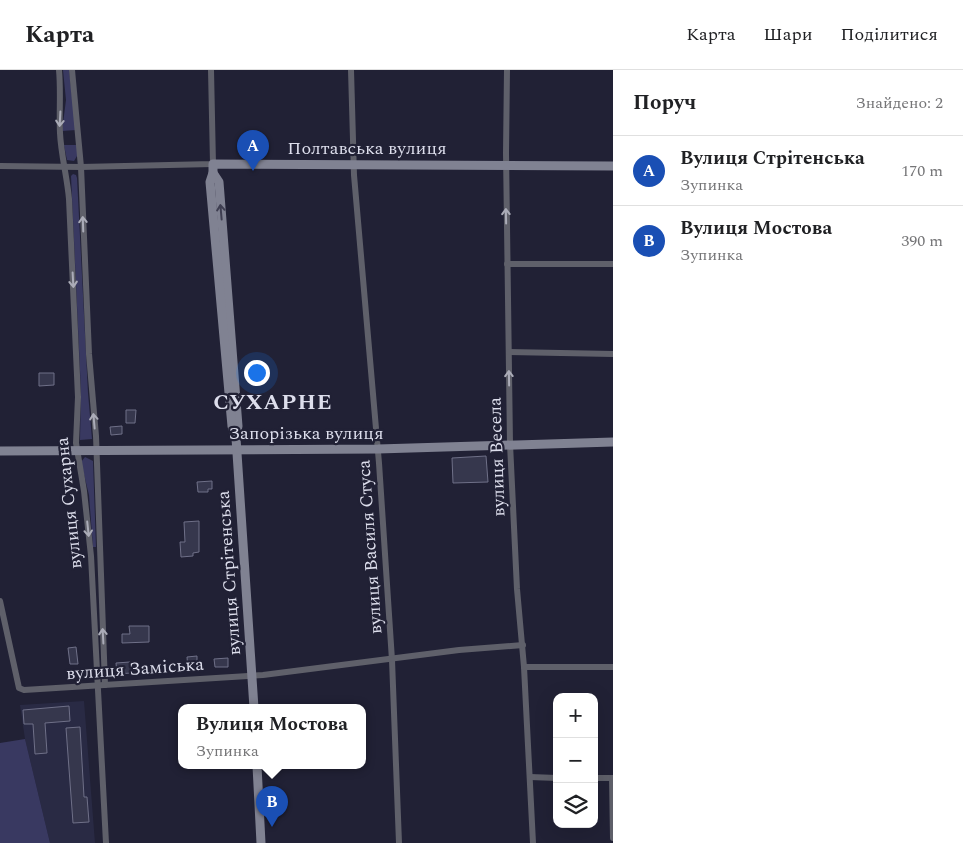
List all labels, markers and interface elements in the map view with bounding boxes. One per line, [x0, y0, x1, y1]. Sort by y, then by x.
text: Карта [25, 17, 94, 53]
text: Карта [686, 21, 736, 48]
text: Шари [764, 21, 812, 48]
text: Поділитися [840, 21, 938, 48]
text: Поруч [633, 87, 696, 119]
text: Знайдено: 2 [855, 91, 943, 115]
one-way arrow [56, 110, 65, 126]
pin: A [237, 130, 269, 171]
street label: Полтавська вулиця [287, 135, 447, 162]
text: Вулиця Стрітенська [680, 144, 865, 173]
text: A [643, 159, 655, 183]
text: 170 m [901, 159, 943, 183]
text: Зупинка [680, 173, 743, 197]
one-way arrow [216, 204, 226, 220]
one-way arrow [502, 208, 511, 224]
text: Вулиця Мостова [680, 214, 832, 243]
one-way arrow [79, 217, 88, 233]
text: B [643, 229, 655, 253]
text: 390 m [901, 229, 943, 253]
text: Зупинка [680, 243, 743, 267]
one-way arrow [68, 272, 78, 288]
your location [244, 360, 270, 386]
one-way arrow [504, 370, 514, 386]
district label: СУХАРНЕ [213, 386, 333, 419]
street label: вулиця Весела [481, 397, 513, 517]
one-way arrow [90, 414, 99, 430]
street label: Запорізька вулиця [228, 420, 384, 447]
street label: вулиця Сухарна [49, 436, 89, 570]
street label: вулиця Василя Стуса [350, 459, 390, 635]
street label: вулиця Стрітенська [210, 490, 248, 656]
one-way arrow [83, 521, 93, 537]
one-way arrow [98, 629, 107, 645]
street label: вулиця Заміська [65, 651, 205, 687]
map controls [553, 693, 598, 828]
button: + [553, 693, 598, 738]
popup [178, 704, 366, 769]
text: Вулиця Мостова [196, 710, 348, 739]
button: − [553, 738, 598, 783]
text: Зупинка [196, 739, 259, 763]
button: layers [553, 783, 598, 828]
pin: B [256, 786, 288, 827]

